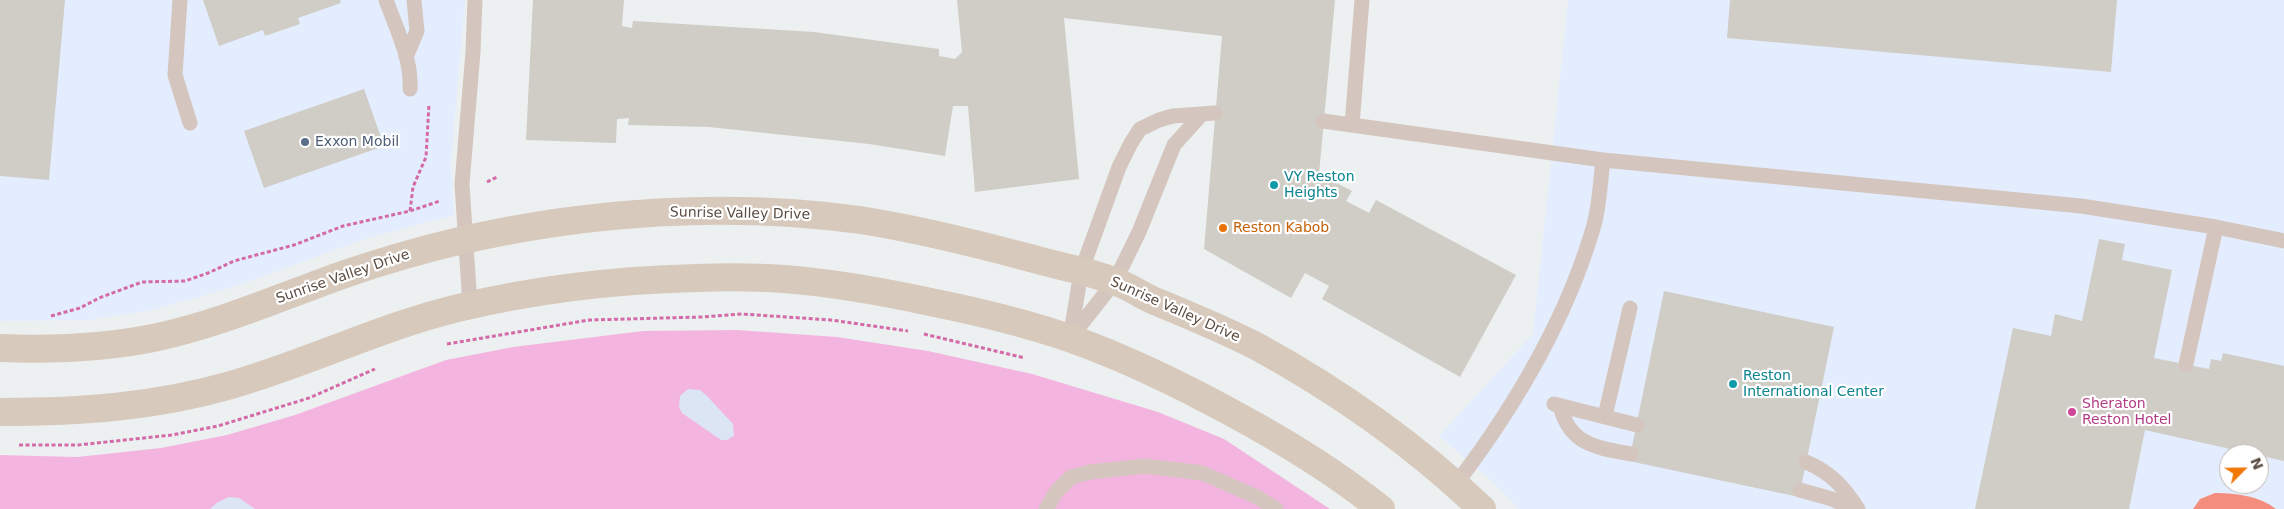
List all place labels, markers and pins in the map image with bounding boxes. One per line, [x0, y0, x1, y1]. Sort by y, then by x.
place label: Exxon Mobil [315, 134, 399, 150]
marker: Exxon Mobil [299, 136, 311, 148]
place label: VY Reston Heights [1284, 169, 1355, 202]
marker: VY Reston Heights [1268, 179, 1280, 191]
place label: Reston Kabob [1233, 220, 1329, 236]
marker: Reston Kabob [1217, 222, 1229, 234]
place label: Reston International Center [1743, 368, 1884, 401]
marker: Reston International Center [1727, 378, 1739, 390]
place label: Sheraton Reston Hotel [2082, 396, 2171, 428]
marker: Sheraton Reston Hotel [2066, 406, 2078, 418]

